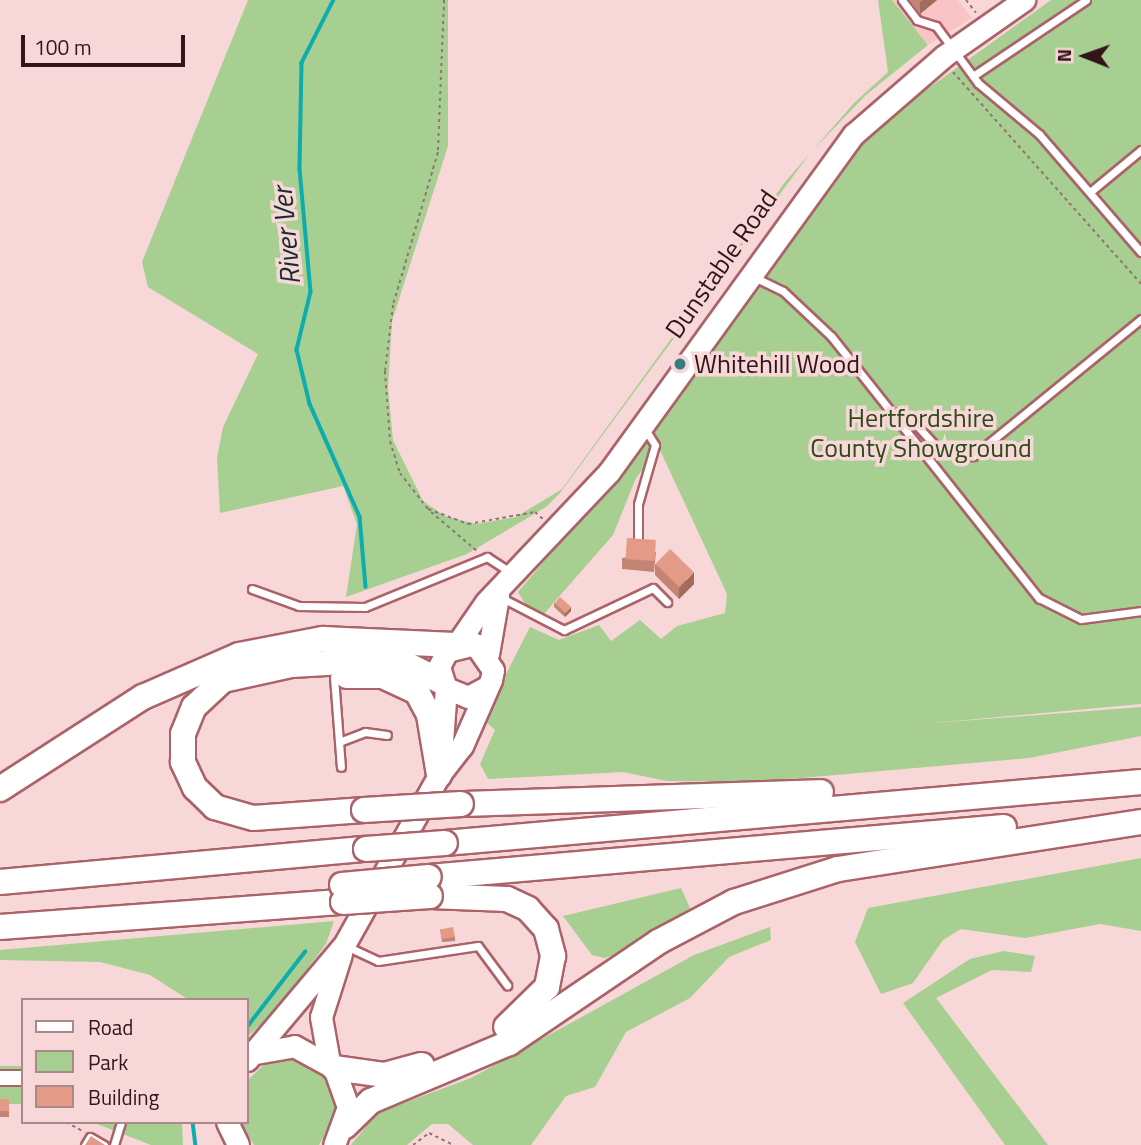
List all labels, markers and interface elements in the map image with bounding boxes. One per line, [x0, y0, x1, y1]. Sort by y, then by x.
scale bar [24, 21, 189, 65]
north arrow [1050, 21, 1120, 91]
text: 100 m [34, 31, 91, 63]
text: N [1049, 49, 1078, 62]
street label: Dunstable Road [658, 184, 784, 344]
water label: River Ver [265, 186, 307, 286]
place label: Whitehill Wood [694, 348, 860, 380]
marker: Whitehill Wood [672, 356, 688, 372]
park label: Hertfordshire County Showground [810, 402, 1032, 464]
legend [21, 998, 248, 1124]
text: Road [88, 1011, 133, 1043]
text: Park [88, 1046, 128, 1078]
text: Building [88, 1081, 159, 1113]

